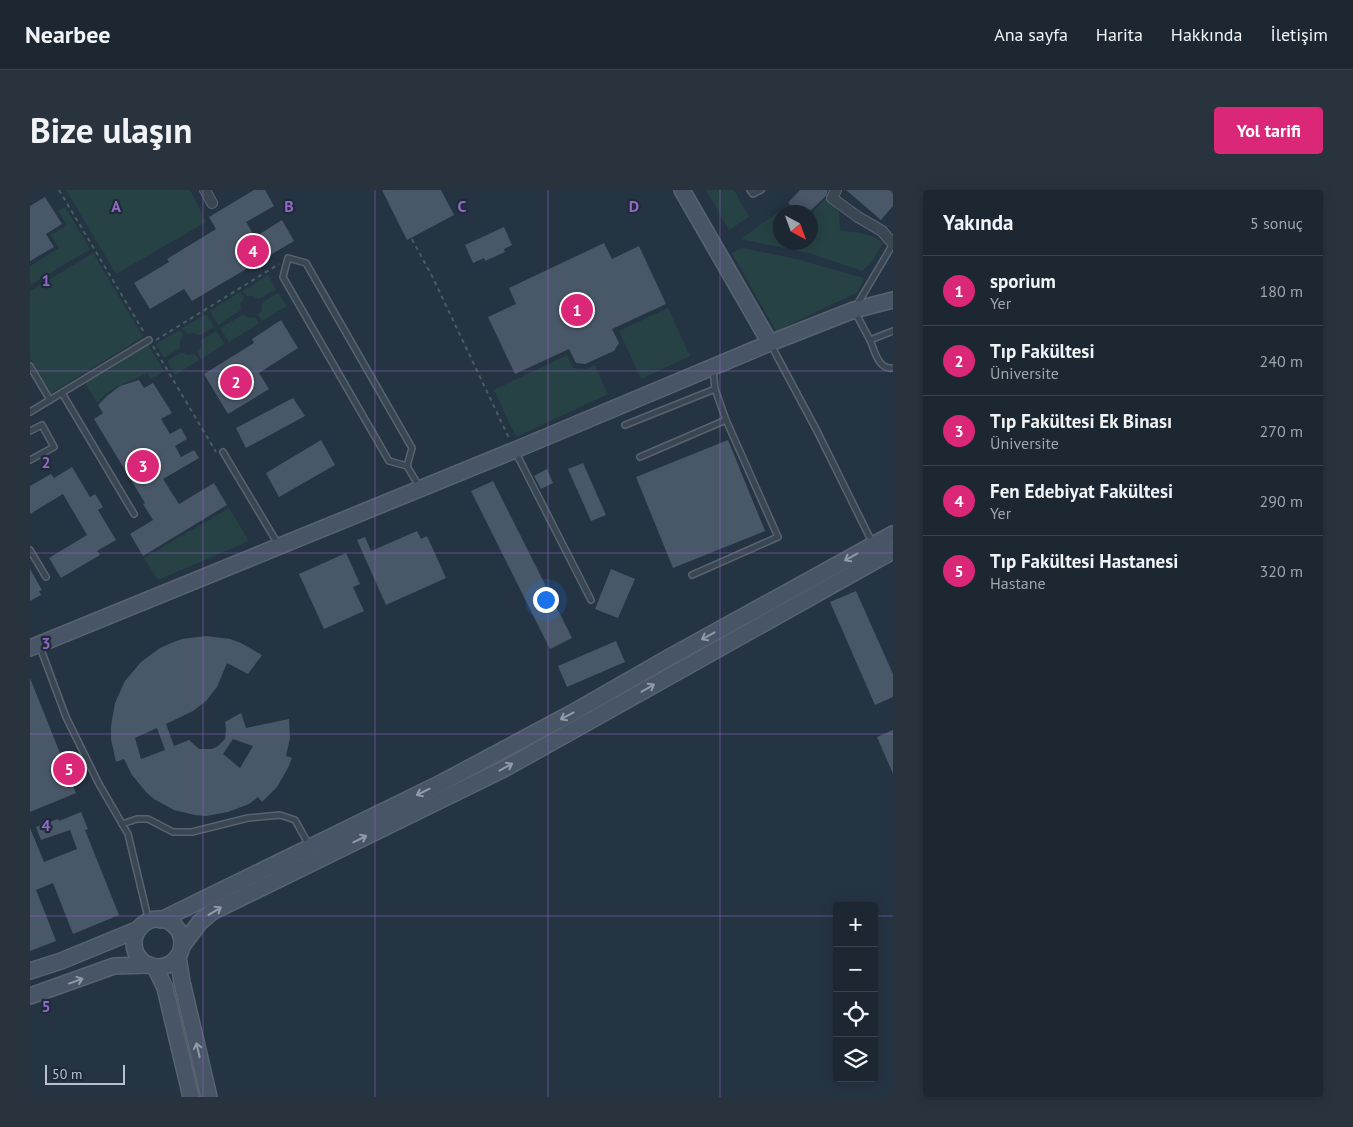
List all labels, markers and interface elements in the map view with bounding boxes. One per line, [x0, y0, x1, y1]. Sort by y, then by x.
text: Nearbee [25, 19, 110, 50]
text: Ana sayfa [994, 23, 1068, 46]
text: Harita [1096, 23, 1143, 46]
text: Hakkında [1171, 23, 1242, 46]
text: İletişim [1270, 23, 1328, 46]
text: Bize ulaşın [30, 107, 192, 153]
button: Yol tarifi [1214, 107, 1323, 154]
text: A [111, 196, 121, 216]
text: B [284, 196, 294, 216]
text: C [458, 196, 467, 216]
text: D [629, 196, 639, 216]
north arrow [773, 205, 818, 250]
text: Yakında [943, 209, 1013, 236]
text: 5 sonuç [1250, 213, 1303, 233]
pin: 4 [237, 232, 269, 270]
text: sporium [990, 269, 1056, 293]
text: 1 [41, 270, 51, 290]
text: 1 [954, 281, 964, 301]
text: 180 m [1260, 281, 1303, 301]
pin: 1 [561, 291, 593, 329]
text: Yer [990, 293, 1011, 313]
text: Tıp Fakültesi [990, 339, 1095, 363]
text: 2 [954, 351, 964, 371]
text: 240 m [1260, 351, 1303, 371]
pin: 2 [220, 363, 252, 401]
text: Üniversite [990, 363, 1059, 383]
text: Tıp Fakültesi Ek Binası [990, 409, 1172, 433]
text: 3 [954, 421, 964, 441]
text: 270 m [1260, 421, 1303, 441]
text: Üniversite [990, 433, 1059, 453]
pin: 3 [127, 447, 159, 485]
text: 2 [41, 452, 51, 472]
text: Fen Edebiyat Fakültesi [990, 479, 1173, 503]
text: 4 [954, 491, 964, 511]
text: 290 m [1260, 491, 1303, 511]
text: Yer [990, 503, 1011, 523]
text: Tıp Fakültesi Hastanesi [990, 549, 1178, 573]
one-way arrow [844, 553, 858, 563]
text: 5 [954, 561, 964, 581]
text: 320 m [1260, 561, 1303, 581]
text: Hastane [990, 573, 1046, 593]
your location [533, 587, 559, 613]
one-way arrow [701, 632, 716, 641]
text: 3 [41, 633, 51, 653]
one-way arrow [640, 682, 654, 692]
one-way arrow [559, 711, 574, 721]
pin: 5 [53, 750, 85, 788]
one-way arrow [499, 762, 514, 772]
one-way arrow [416, 788, 431, 797]
text: 4 [41, 815, 51, 835]
one-way arrow [353, 834, 368, 844]
map controls [833, 902, 878, 1082]
button: + [833, 902, 878, 947]
one-way arrow [207, 906, 221, 916]
button: − [833, 947, 878, 992]
one-way arrow [68, 976, 83, 985]
button: locate [833, 992, 878, 1037]
text: 5 [41, 996, 51, 1016]
button: layers [833, 1037, 878, 1082]
one-way arrow [193, 1042, 202, 1058]
scale bar [45, 1062, 125, 1085]
text: 50 m [52, 1065, 82, 1083]

